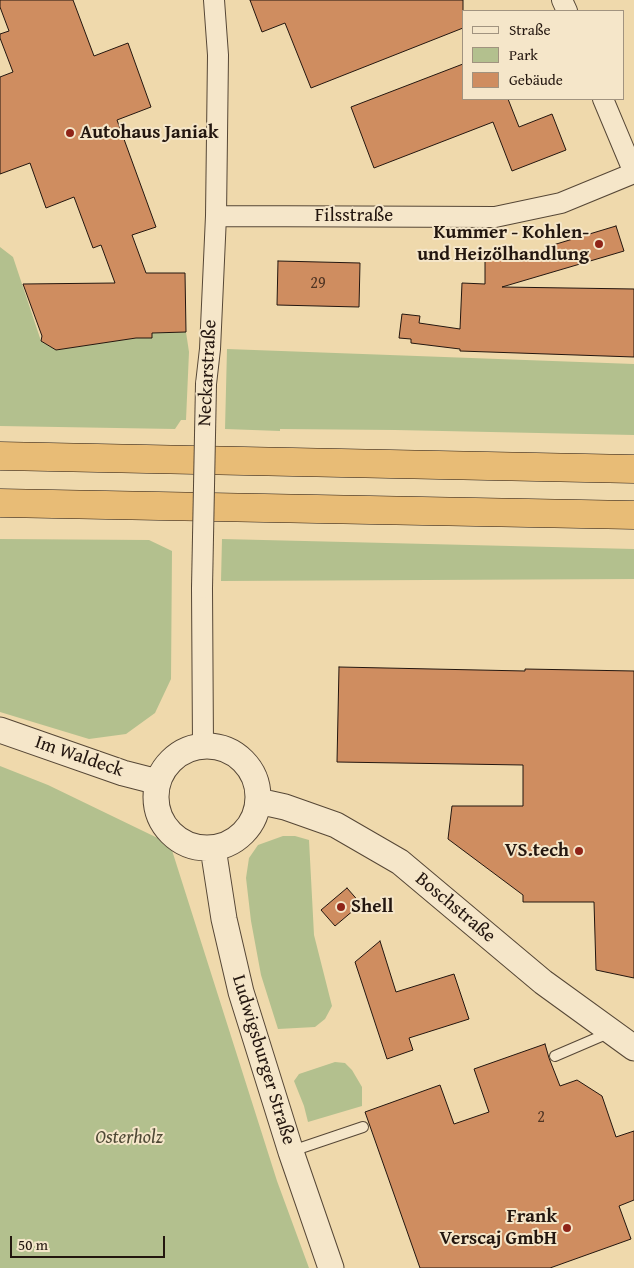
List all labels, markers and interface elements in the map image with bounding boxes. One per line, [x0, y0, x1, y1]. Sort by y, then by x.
legend [462, 10, 624, 100]
text: Straße [509, 19, 551, 40]
text: Park [509, 44, 538, 65]
text: Gebäude [509, 69, 563, 90]
place label: Autohaus Janiak [80, 122, 219, 144]
marker: Autohaus Janiak [64, 127, 76, 139]
street label: Filsstraße [315, 205, 393, 227]
place label: Kummer - Kohlen- und Heizölhandlung [417, 222, 589, 266]
marker: Kummer - Kohlen- und Heizölhandlung [593, 238, 605, 250]
house number: 29 [310, 274, 326, 294]
street label: Neckarstraße [194, 319, 222, 427]
street label: Im Waldeck [32, 731, 126, 783]
place label: VS.tech [505, 840, 569, 862]
marker: VS.tech [573, 845, 585, 857]
street label: Boschstraße [410, 868, 500, 948]
place label: Shell [351, 896, 393, 918]
marker: Shell [335, 901, 347, 913]
street label: Ludwigsburger Straße [226, 972, 300, 1148]
house number: 2 [537, 1108, 545, 1128]
park label: Osterholz [95, 1127, 163, 1149]
place label: Frank Verscaj GmbH [439, 1206, 557, 1250]
marker: Frank Verscaj GmbH [561, 1222, 573, 1234]
scale bar [12, 1226, 168, 1258]
text: 50 m [18, 1234, 48, 1255]

